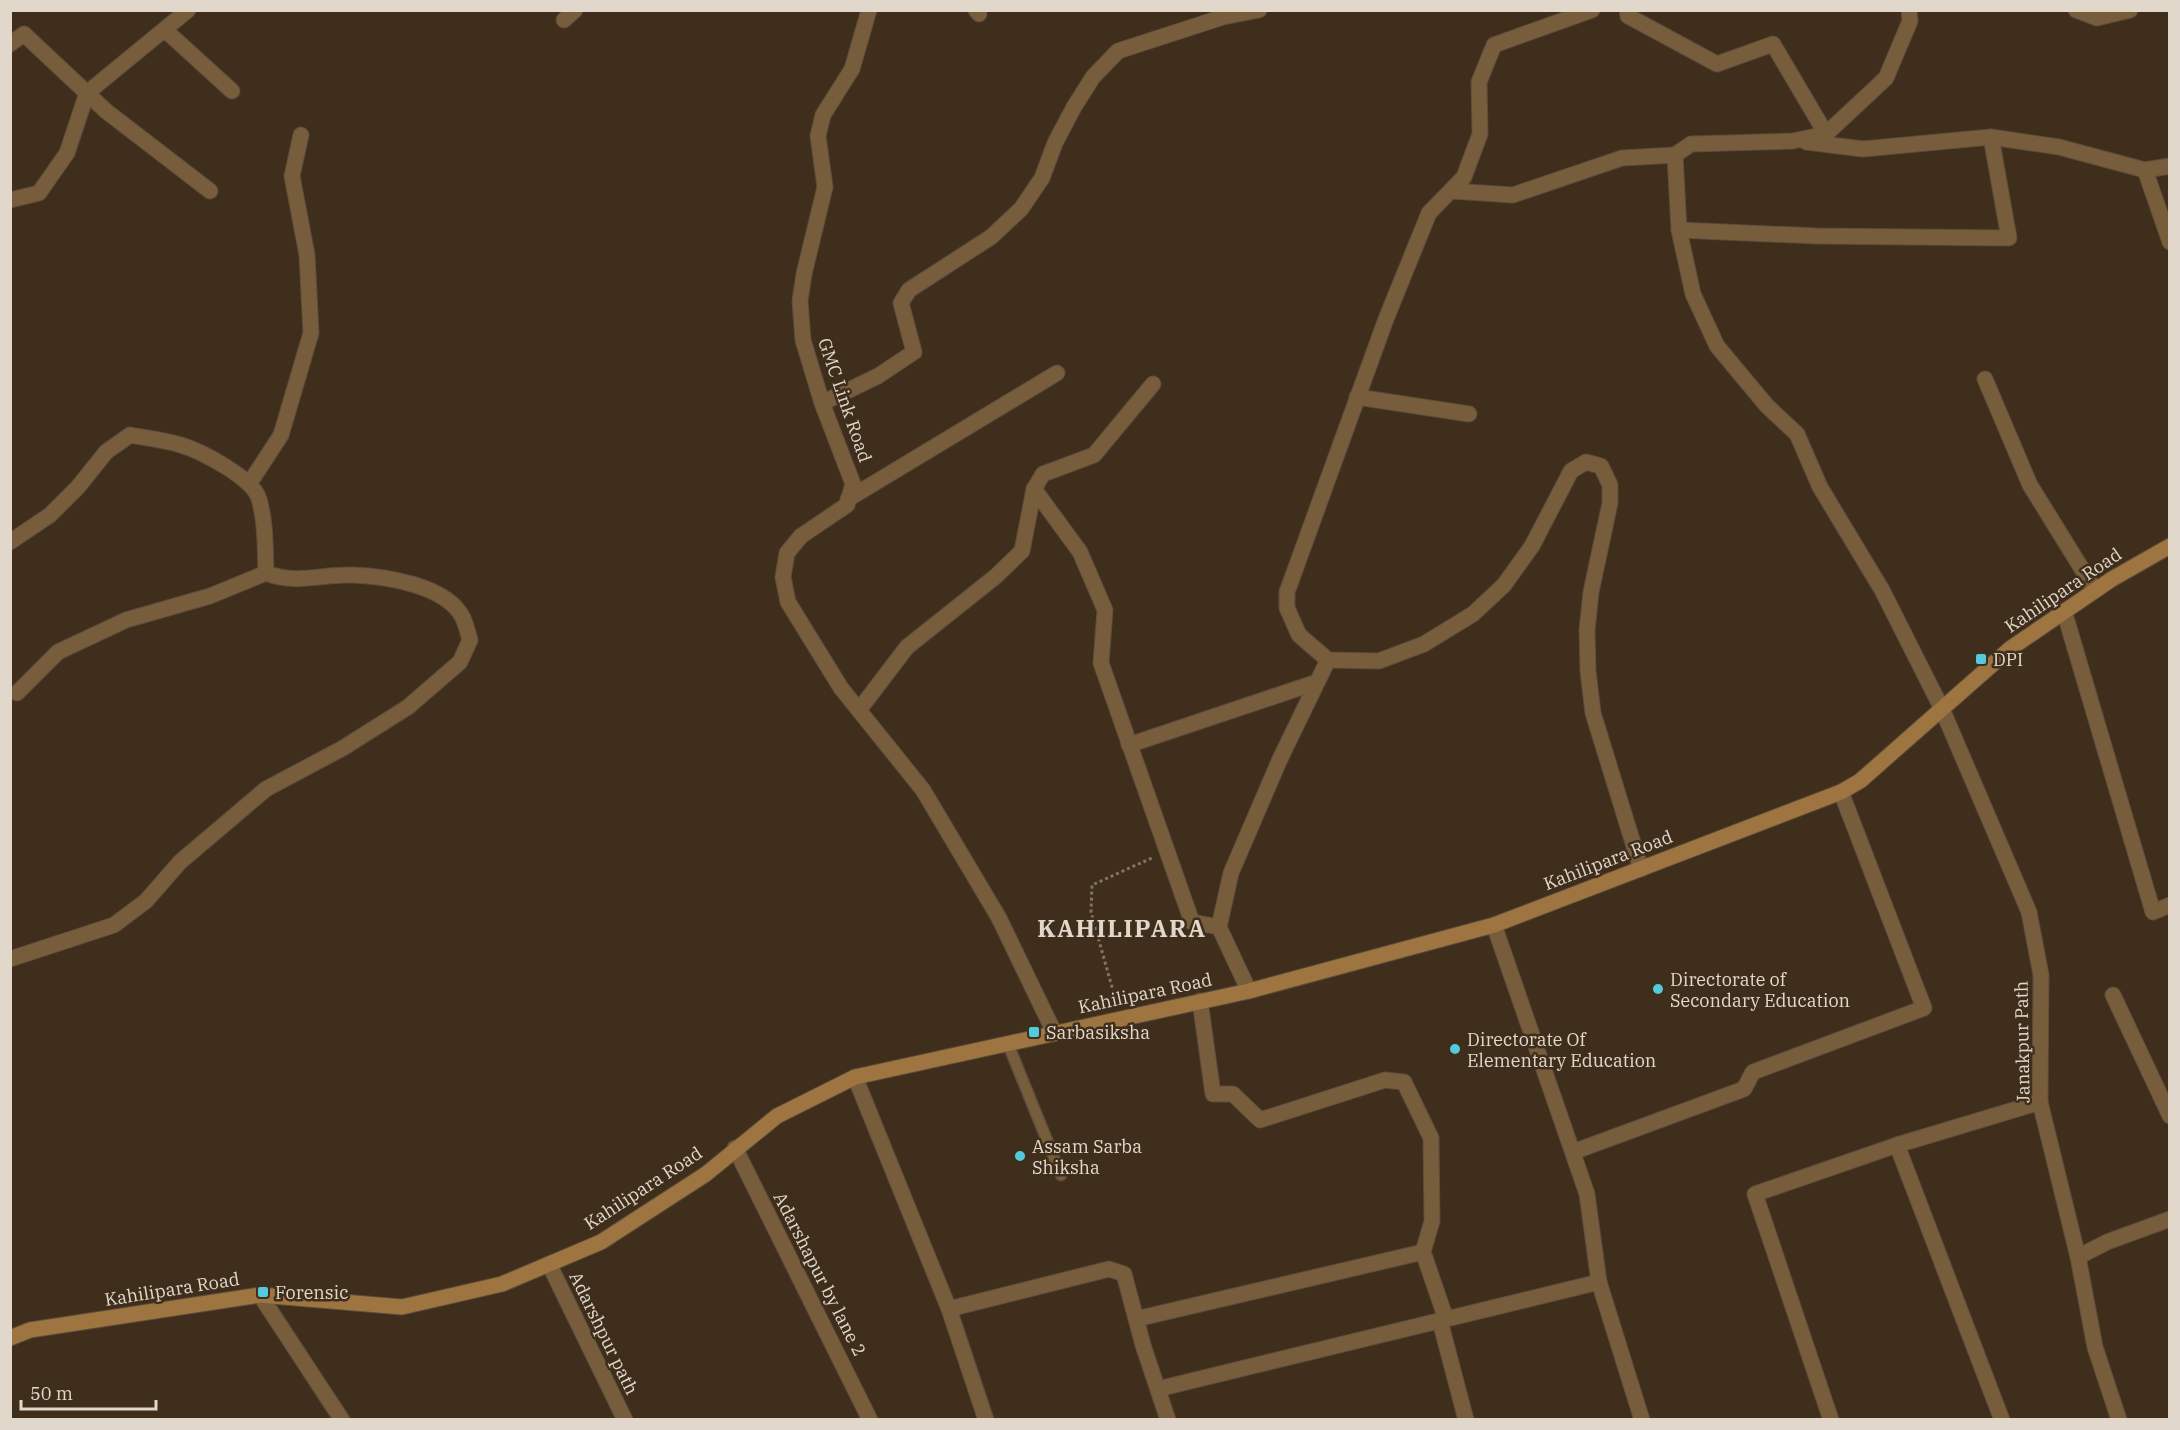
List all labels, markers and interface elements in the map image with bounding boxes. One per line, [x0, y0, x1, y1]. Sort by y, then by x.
street label: GMC Link Road [813, 335, 877, 465]
street label: Kahilipara Road [2000, 542, 2126, 638]
place label: DPI [1993, 648, 2023, 671]
marker: DPI [1974, 652, 1988, 666]
street label: Kahilipara Road [1540, 825, 1676, 895]
district label: KAHILIPARA [1037, 912, 1207, 944]
street label: Kahilipara Road [1076, 968, 1214, 1018]
place label: Directorate of Secondary Education [1670, 968, 1850, 1012]
street label: Janakpur Path [2009, 981, 2035, 1103]
marker: Directorate of Secondary Education [1651, 982, 1665, 996]
place label: Sarbasiksha [1046, 1021, 1150, 1044]
marker: Sarbasiksha [1027, 1025, 1041, 1039]
place label: Directorate Of Elementary Education [1467, 1028, 1656, 1072]
marker: Directorate Of Elementary Education [1448, 1042, 1462, 1056]
place label: Assam Sarba Shiksha [1032, 1135, 1142, 1179]
street label: Kahilipara Road [580, 1141, 706, 1235]
marker: Assam Sarba Shiksha [1013, 1149, 1027, 1163]
street label: Adarshapur by lane 2 [769, 1188, 871, 1360]
street label: Kahilipara Road [103, 1267, 241, 1311]
street label: Adarshpur path [564, 1268, 644, 1398]
place label: Forensic [275, 1281, 349, 1304]
marker: Forensic [256, 1285, 270, 1299]
scale bar [21, 1373, 156, 1411]
text: 50 m [30, 1382, 73, 1405]

